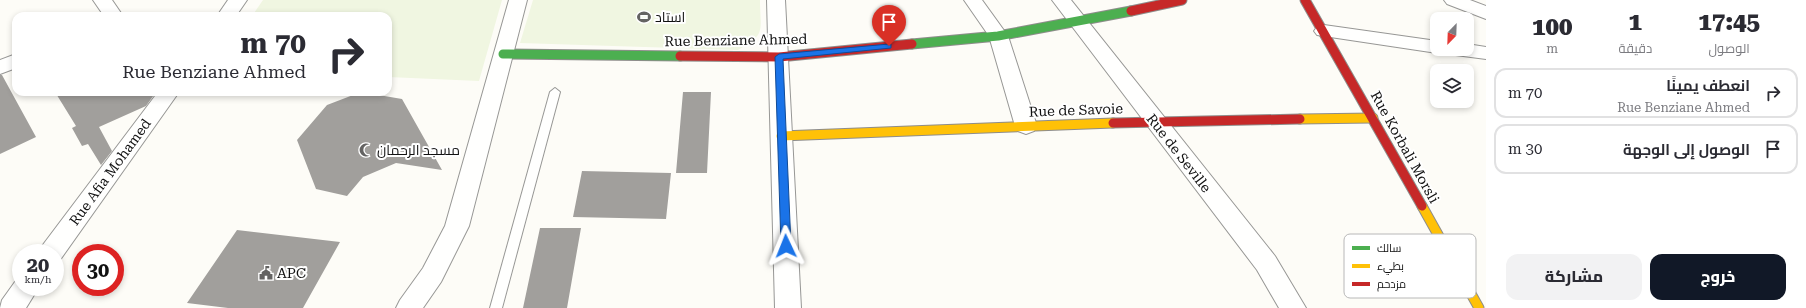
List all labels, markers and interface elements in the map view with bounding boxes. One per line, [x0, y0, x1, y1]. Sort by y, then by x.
pin [872, 5, 906, 46]
text: 1 [1629, 8, 1642, 36]
text: 17:45 [1698, 8, 1760, 36]
sports icon: استاد [636, 9, 652, 25]
place label: استاد [655, 9, 685, 25]
icon: arrive [878, 11, 900, 33]
north arrow [1430, 12, 1474, 56]
map controls [1430, 12, 1474, 108]
text: 100 [1532, 13, 1572, 41]
text: 70 m [241, 27, 306, 60]
icon: right [320, 28, 372, 80]
street label: Rue Benziane Ahmed [664, 31, 808, 49]
text: m [1546, 41, 1558, 56]
text: دقيقة [1618, 41, 1652, 56]
text: الوصول [1708, 41, 1750, 56]
text: Rue Benziane Ahmed [122, 61, 306, 82]
button: layers [1430, 64, 1474, 108]
text: انعطف يمينًا [1666, 77, 1750, 95]
icon: right [1762, 82, 1784, 104]
text: 70 m [1508, 84, 1542, 102]
street label: Rue Korbali Morsli [1368, 88, 1443, 206]
street label: Rue de Savoie [1029, 100, 1124, 120]
text: Rue Benziane Ahmed [1617, 100, 1750, 115]
street label: Rue de Seville [1143, 111, 1215, 196]
street label: Rue Afia Mohamed [66, 116, 154, 228]
icon: arrive [1762, 138, 1784, 160]
text: 30 m [1508, 140, 1542, 158]
text: الوصول إلى الوجهة [1623, 141, 1750, 159]
mosque icon: مسجد الرحمان [358, 142, 374, 158]
place label: مسجد الرحمان [377, 142, 460, 158]
position arrow [765, 225, 807, 267]
legend [1344, 234, 1476, 298]
text: سالك [1377, 242, 1401, 255]
speed limit sign: 30 [72, 244, 124, 296]
text: 20 [27, 253, 49, 277]
button: مشاركة [1506, 254, 1642, 300]
button: خروج [1650, 254, 1786, 300]
text: بطيء [1377, 260, 1404, 275]
public building icon: APC [258, 265, 274, 281]
place label: APC [277, 265, 306, 281]
text: km/h [25, 274, 51, 285]
text: مزدحم [1377, 278, 1406, 292]

